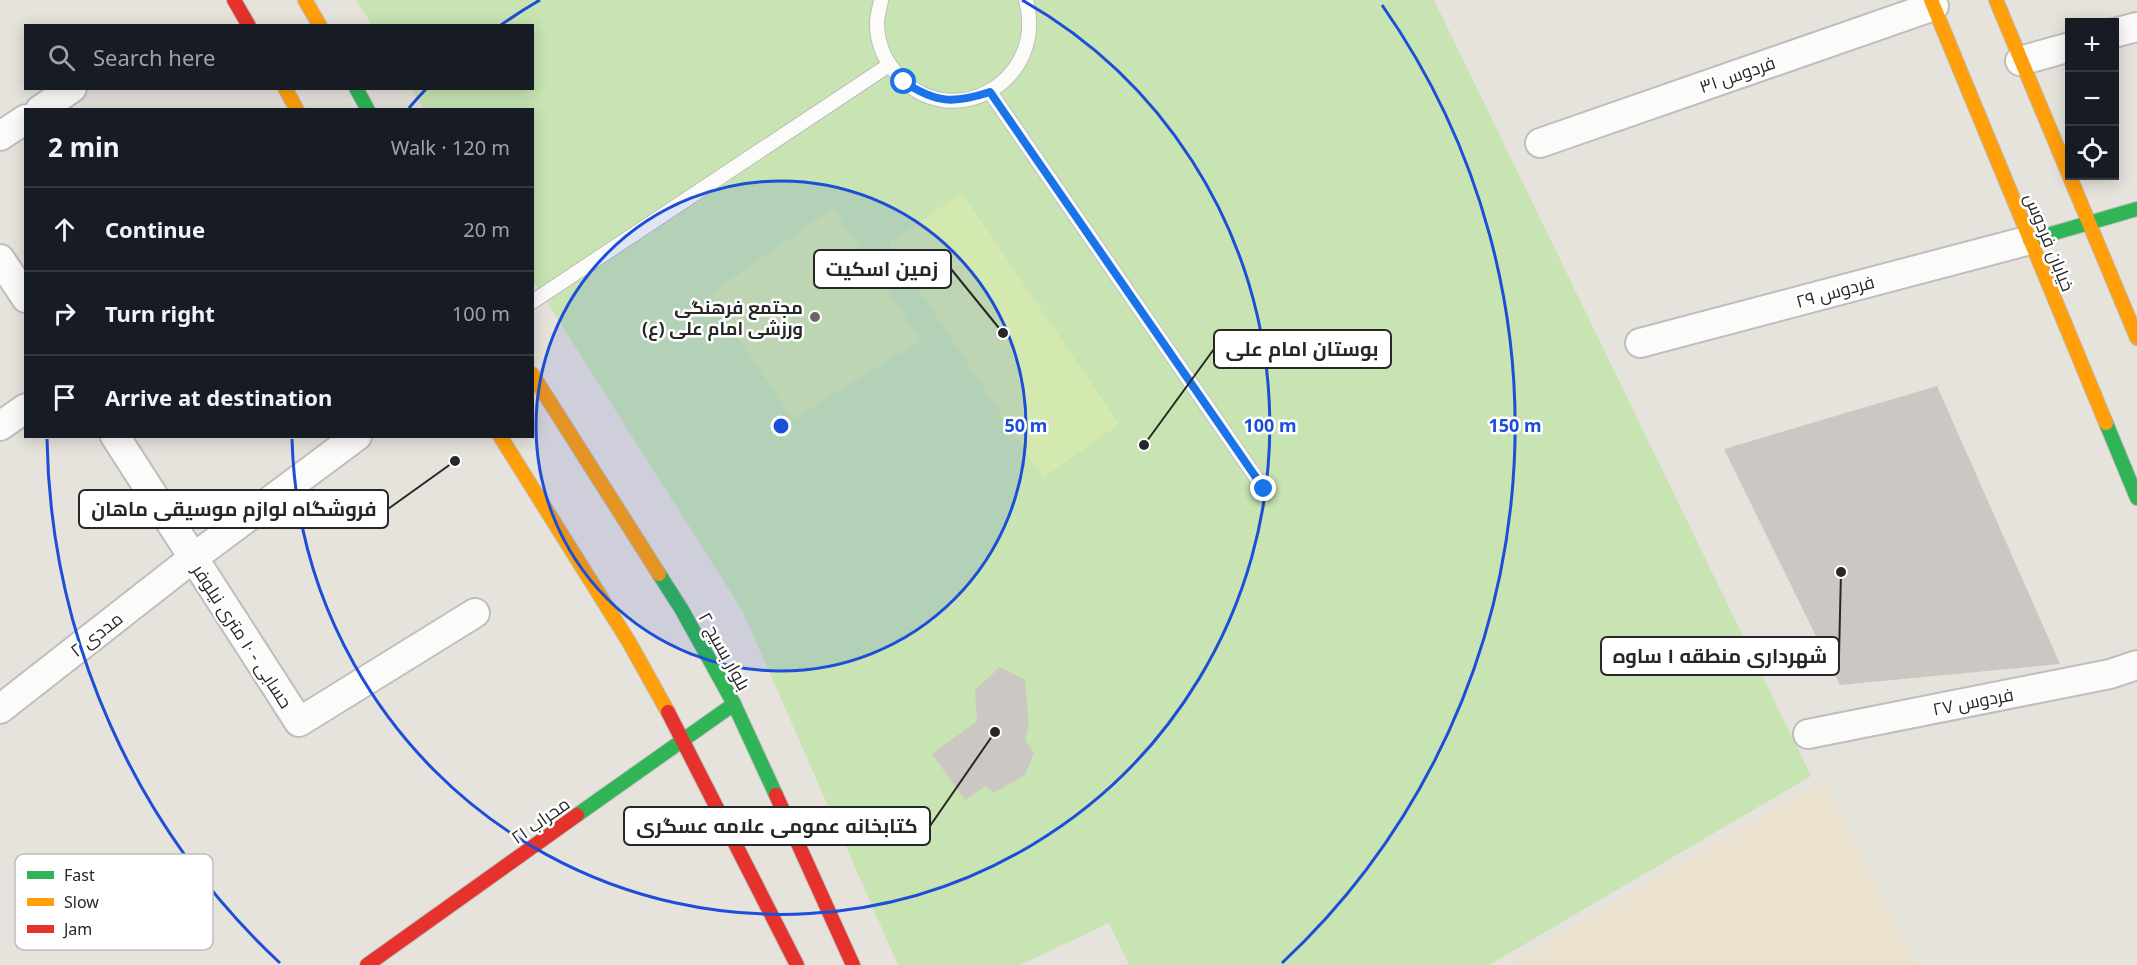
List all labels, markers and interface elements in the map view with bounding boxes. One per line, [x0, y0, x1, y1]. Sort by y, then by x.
map controls [2065, 18, 2119, 180]
button: + [2065, 18, 2119, 72]
search box [24, 24, 534, 90]
icon: search [45, 41, 78, 74]
text: Search here [93, 42, 215, 72]
street label: فردوس ۳۱ [1696, 50, 1778, 98]
route start [890, 68, 916, 94]
button: − [2065, 72, 2119, 126]
button: locate [2065, 126, 2119, 180]
text: 2 min [48, 129, 120, 165]
text: Walk · 120 m [391, 134, 510, 161]
street label: خیابان فردوس [2019, 189, 2081, 295]
icon: ahead [48, 213, 81, 246]
text: Continue [105, 214, 205, 244]
text: 20 m [463, 216, 510, 243]
callout: زمین اسکیت [814, 250, 951, 288]
text: زمین اسکیت [826, 255, 938, 282]
street label: فردوس ۲۹ [1793, 269, 1877, 313]
place label: مجتمع فرهنگی ورزشی امام علی (ع) [642, 295, 803, 341]
icon: right [48, 297, 81, 330]
text: Turn right [105, 298, 215, 328]
text: 100 m [452, 300, 510, 327]
marker: مجتمع فرهنگی ورزشی امام علی (ع) [808, 310, 822, 324]
callout: بوستان امام علی [1214, 330, 1391, 368]
text: بوستان امام علی [1225, 335, 1379, 363]
icon: arrive [48, 381, 81, 414]
text: Arrive at destination [105, 382, 332, 412]
text: 50 m [1005, 413, 1047, 437]
text: 100 m [1243, 413, 1297, 437]
text: 150 m [1488, 413, 1542, 437]
centre of rings [771, 416, 791, 436]
route end [1250, 475, 1276, 501]
callout: فروشگاه لوازم موسیقی ماهان [79, 490, 388, 528]
text: فروشگاه لوازم موسیقی ماهان [91, 495, 377, 523]
street label: حسابی - ۱۰ متری نیلوفر [187, 559, 298, 712]
street label: مددی ۲ [65, 606, 127, 662]
street label: بلوار بسیج ۲ [693, 608, 756, 695]
callout: شهرداری منطقه ۱ ساوه [1601, 637, 1839, 675]
text: شهرداری منطقه ۱ ساوه [1613, 642, 1827, 669]
street label: فردوس ۲۷ [1930, 681, 2016, 721]
street label: محراب ۲۱ [506, 791, 574, 849]
callout: کتابخانه عمومی علامه عسگری [624, 807, 930, 845]
text: کتابخانه عمومی علامه عسگری [636, 812, 918, 839]
legend [15, 854, 213, 950]
text: Fast [64, 864, 95, 886]
text: Slow [64, 891, 99, 913]
text: Jam [62, 918, 92, 940]

